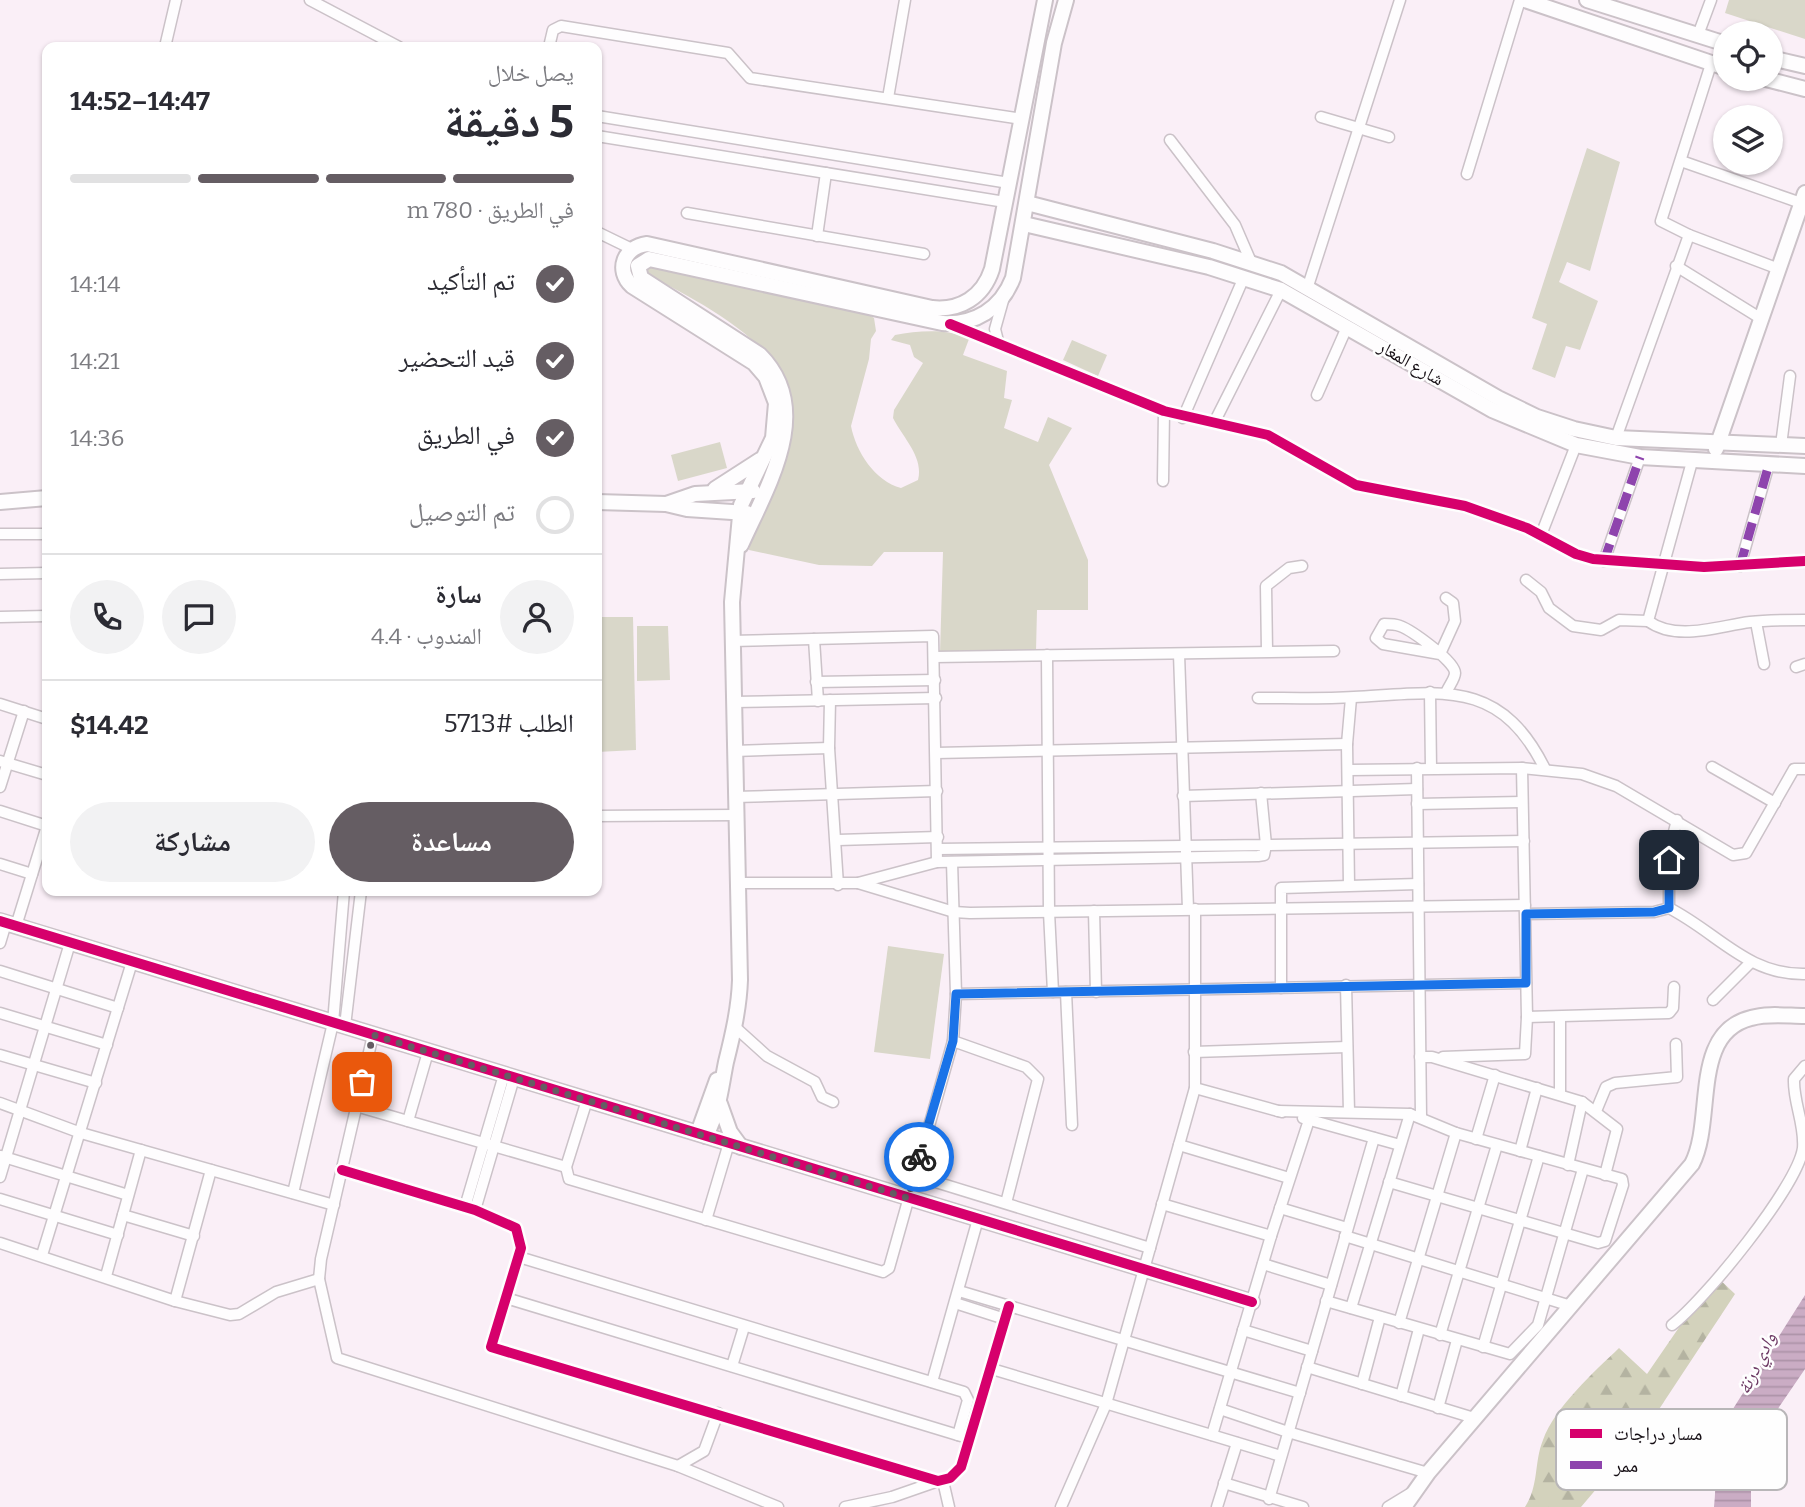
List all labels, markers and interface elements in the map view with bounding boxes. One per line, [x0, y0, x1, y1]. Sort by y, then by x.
map controls [1713, 21, 1783, 175]
button: locate [1713, 21, 1783, 91]
text: يصل خلال [488, 59, 574, 87]
text: 14:47–14:52 [70, 86, 210, 117]
text: 5 دقيقة [444, 94, 574, 149]
button: layers [1713, 105, 1783, 175]
text: في الطريق · 780 m [407, 196, 574, 224]
icon: check [536, 265, 574, 303]
text: تم التأكيد [427, 266, 515, 297]
text: 14:14 [70, 270, 120, 298]
street label: شارع المغار [1373, 335, 1448, 391]
icon: check [536, 342, 574, 380]
text: قيد التحضير [399, 343, 515, 374]
text: 14:21 [70, 347, 119, 375]
icon: check [536, 419, 574, 457]
text: في الطريق [417, 420, 515, 451]
text: 14:36 [70, 424, 124, 452]
text: تم التوصيل [409, 497, 515, 528]
text: سارة [435, 579, 482, 610]
button: phone [70, 580, 144, 654]
button: chat [162, 580, 236, 654]
button: person [500, 580, 574, 654]
text: المندوب · 4.4 [371, 622, 482, 650]
text: الطلب #5713 [444, 708, 574, 739]
text: $14.42 [70, 710, 149, 741]
button: مشاركة [70, 802, 315, 882]
button: مساعدة [329, 802, 574, 882]
pin [1639, 830, 1699, 890]
icon: home [1650, 841, 1688, 879]
pin [332, 1052, 392, 1112]
icon: bag [343, 1063, 381, 1101]
courier [884, 1122, 954, 1192]
icon: bike [900, 1138, 938, 1176]
water label: وادي درنة [1732, 1329, 1785, 1399]
legend [1556, 1409, 1787, 1490]
text: مسار دراجات [1614, 1422, 1702, 1445]
text: ممر [1613, 1454, 1638, 1477]

